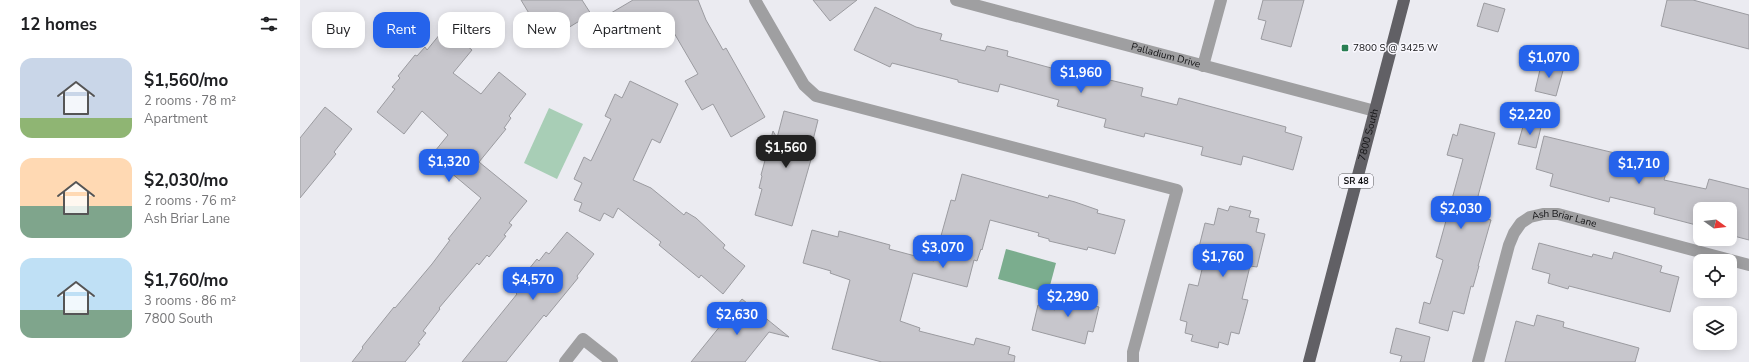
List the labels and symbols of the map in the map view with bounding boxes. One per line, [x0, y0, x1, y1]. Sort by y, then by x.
street label: Palladium Drive [1129, 40, 1202, 71]
place label: 7800 S @ 3425 W [1353, 41, 1438, 55]
marker: 7800 S @ 3425 W [1340, 43, 1350, 53]
pin: $1,070 [1516, 45, 1582, 79]
pin: $1,960 [1048, 60, 1114, 94]
pin: $2,220 [1497, 102, 1563, 136]
street label: 7800 South [1355, 107, 1382, 162]
pin: $1,560 [753, 135, 819, 169]
pin: $1,320 [416, 149, 482, 183]
pin: $1,710 [1606, 151, 1672, 185]
road number: SR 48 [1339, 174, 1373, 188]
pin: $2,030 [1428, 196, 1494, 230]
north arrow [1693, 202, 1737, 246]
street label: Ash Briar Lane [1530, 207, 1598, 231]
pin: $3,070 [910, 235, 976, 269]
pin: $1,760 [1190, 244, 1256, 278]
pin: $4,570 [500, 267, 566, 301]
pin: $2,290 [1035, 284, 1101, 318]
pin: $2,630 [704, 302, 770, 336]

